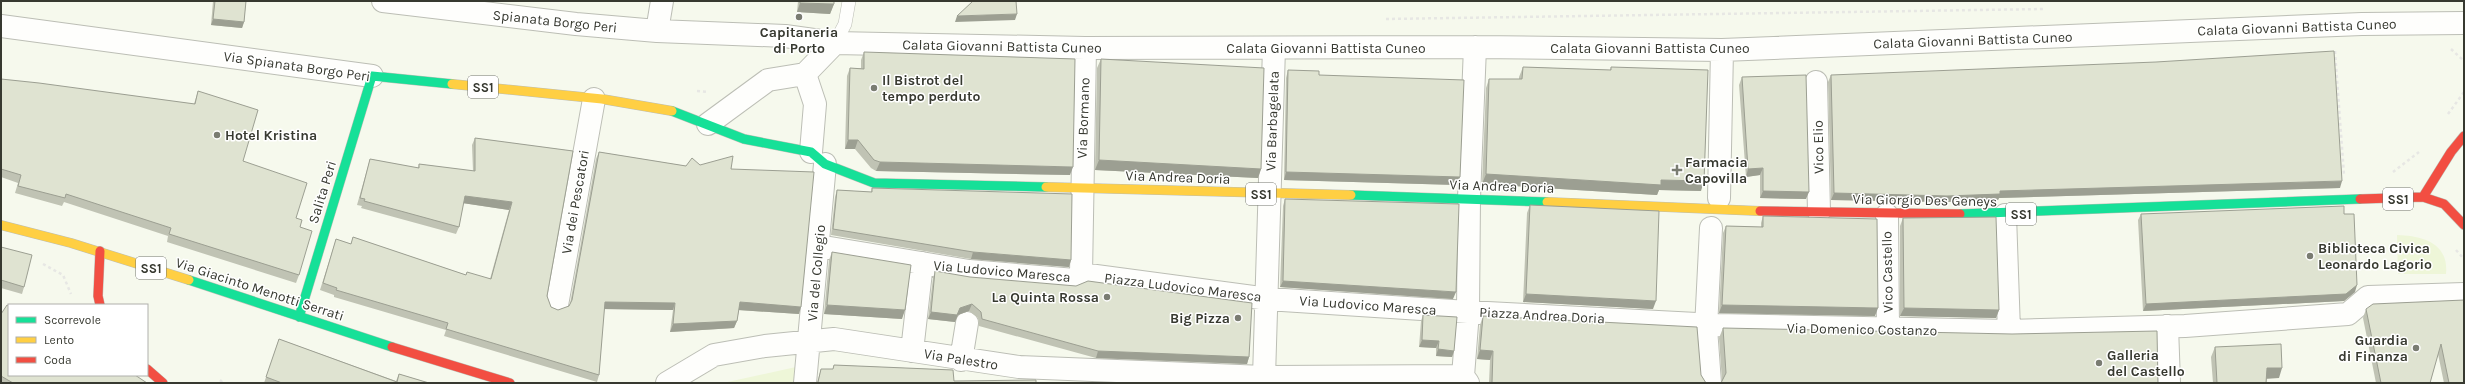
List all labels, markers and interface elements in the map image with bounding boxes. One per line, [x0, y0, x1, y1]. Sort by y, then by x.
street label: Spianata Borgo Peri [492, 6, 618, 36]
marker: Capitaneria di Porto [794, 12, 804, 22]
street label: Calata Giovanni Battista Cuneo [2197, 16, 2397, 39]
place label: Capitaneria di Porto [760, 24, 838, 57]
street label: Calata Giovanni Battista Cuneo [1873, 29, 2073, 52]
street label: Calata Giovanni Battista Cuneo [902, 36, 1102, 57]
street label: Calata Giovanni Battista Cuneo [1226, 40, 1426, 57]
street label: Calata Giovanni Battista Cuneo [1550, 40, 1750, 57]
street label: Via Spianata Borgo Peri [222, 48, 372, 85]
street label: Via Barbagelata [1262, 71, 1283, 171]
place label: Il Bistrot del tempo perduto [882, 72, 981, 105]
road number: SS1 [468, 76, 498, 98]
street label: Via Bormano [1074, 77, 1093, 159]
marker: Il Bistrot del tempo perduto [869, 83, 879, 93]
street label: Vico Elio [1810, 120, 1827, 174]
place label: Hotel Kristina [225, 127, 317, 144]
marker: Hotel Kristina [212, 130, 222, 140]
street label: Via dei Pescatori [558, 149, 593, 255]
place label: Farmacia Capovilla [1685, 154, 1748, 187]
street label: Salita Peri [305, 159, 340, 226]
marker: Farmacia Capovilla [1672, 165, 1682, 175]
street label: Via Andrea Doria [1125, 167, 1231, 188]
street label: Via Andrea Doria [1449, 176, 1555, 197]
road number: SS1 [1246, 183, 1276, 205]
road number: SS1 [2383, 188, 2413, 210]
street label: Via Giorgio Des Geneys [1853, 191, 1997, 210]
road number: SS1 [2006, 203, 2036, 225]
street label: Via del Collegio [804, 224, 829, 322]
street label: Vico Castello [1878, 231, 1897, 313]
place label: Biblioteca Civica Leonardo Lagorio [2318, 240, 2432, 273]
marker: Biblioteca Civica Leonardo Lagorio [2305, 251, 2315, 261]
street label: Via Giacinto Menotti Serrati [173, 254, 346, 325]
road number: SS1 [136, 257, 166, 279]
street label: Via Ludovico Maresca [933, 257, 1071, 286]
street label: Piazza Ludovico Maresca [1103, 269, 1263, 306]
place label: La Quinta Rossa [992, 289, 1099, 306]
marker: La Quinta Rossa [1102, 292, 1112, 302]
street label: Via Ludovico Maresca [1299, 292, 1437, 319]
legend [8, 304, 148, 376]
street label: Piazza Andrea Doria [1479, 304, 1605, 327]
place label: Big Pizza [1170, 310, 1230, 327]
text: Scorrevole [44, 313, 101, 327]
marker: Big Pizza [1233, 313, 1243, 323]
street label: Via Domenico Costanzo [1787, 320, 1937, 339]
place label: Guardia di Finanza [2338, 332, 2408, 365]
text: Lento [44, 333, 74, 347]
marker: Guardia di Finanza [2411, 343, 2421, 353]
street label: Via Palestro [923, 345, 999, 374]
place label: Galleria del Castello [2107, 347, 2185, 380]
text: Coda [44, 353, 72, 367]
marker: Galleria del Castello [2094, 358, 2104, 368]

